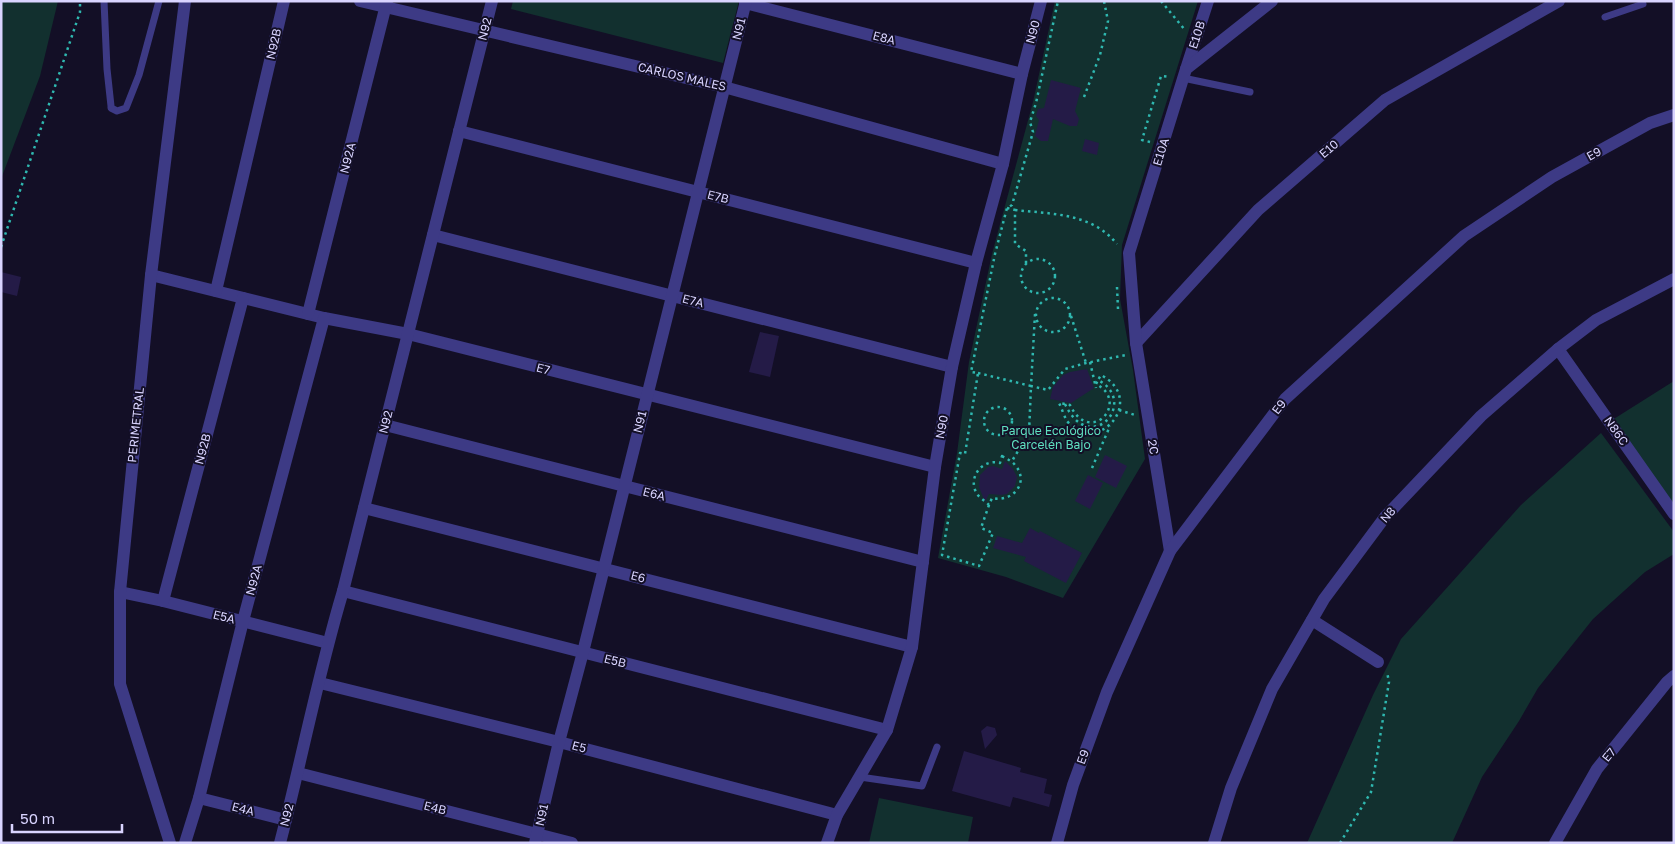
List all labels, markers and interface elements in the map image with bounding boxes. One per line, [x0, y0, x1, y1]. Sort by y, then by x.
street label: N92 [474, 16, 495, 42]
street label: N91 [729, 16, 749, 41]
street label: N90 [1022, 18, 1043, 45]
street label: E10B [1185, 19, 1208, 51]
street label: N92B [263, 27, 284, 61]
street label: E8A [871, 27, 897, 48]
street label: CARLOS MALES [636, 59, 728, 94]
street label: E10A [1149, 136, 1172, 168]
street label: E10 [1316, 136, 1341, 161]
street label: N92A [336, 141, 359, 175]
street label: E9 [1584, 143, 1604, 164]
street label: E7B [706, 187, 730, 206]
street label: E7A [681, 291, 705, 310]
street label: E7 [535, 360, 552, 377]
street label: PERIMETRAL [124, 387, 147, 463]
street label: E9 [1268, 396, 1289, 417]
street label: N92 [375, 409, 396, 435]
street label: N91 [630, 409, 650, 434]
street label: N86C [1601, 413, 1632, 448]
street label: N90 [932, 414, 951, 440]
park label: Parque Ecológico Carcelén Bajo [1001, 423, 1101, 452]
street label: N92B [191, 432, 214, 466]
street label: 2C [1145, 438, 1162, 456]
street label: E6A [641, 484, 667, 504]
street label: N8 [1377, 504, 1399, 526]
street label: N92A [242, 563, 265, 597]
street label: E6 [629, 567, 647, 586]
street label: E5A [211, 607, 237, 626]
street label: E5B [602, 651, 628, 670]
street label: E5 [570, 737, 588, 756]
street label: E7 [1598, 745, 1619, 765]
street label: E9 [1073, 747, 1092, 766]
street label: E4B [422, 797, 448, 818]
street label: E4A [230, 798, 256, 819]
scale bar [12, 802, 122, 834]
street label: N92 [276, 802, 297, 828]
street label: N91 [532, 802, 551, 827]
text: 50 m [20, 809, 55, 827]

